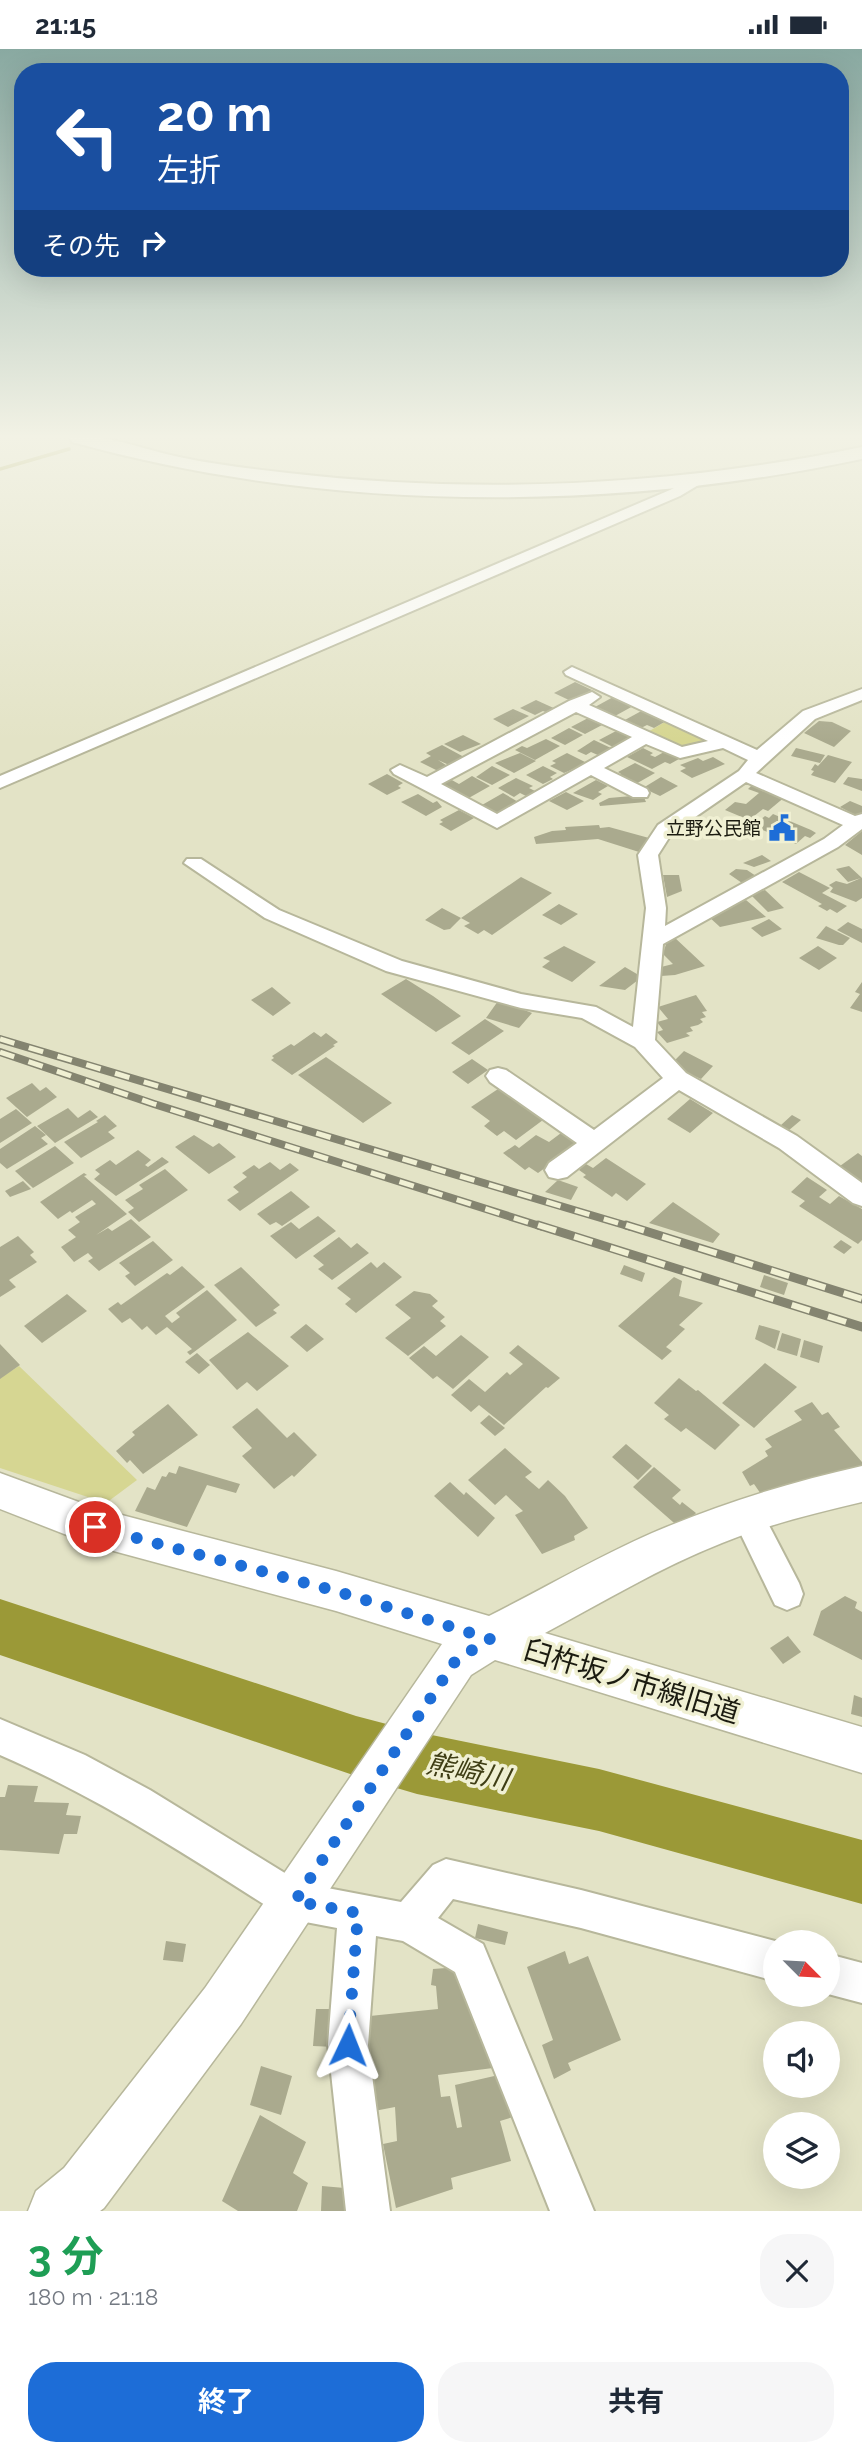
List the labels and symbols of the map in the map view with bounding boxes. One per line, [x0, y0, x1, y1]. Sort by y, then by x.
public building icon: 立野公民館 [767, 813, 797, 843]
place label: 立野公民館 [666, 817, 761, 839]
pin [65, 1497, 125, 1557]
street label: 臼杵坂ノ市線旧道 [520, 1633, 744, 1730]
water label: 熊崎川 [423, 1747, 515, 1797]
north arrow [763, 1930, 840, 2007]
position arrow [311, 2008, 385, 2082]

